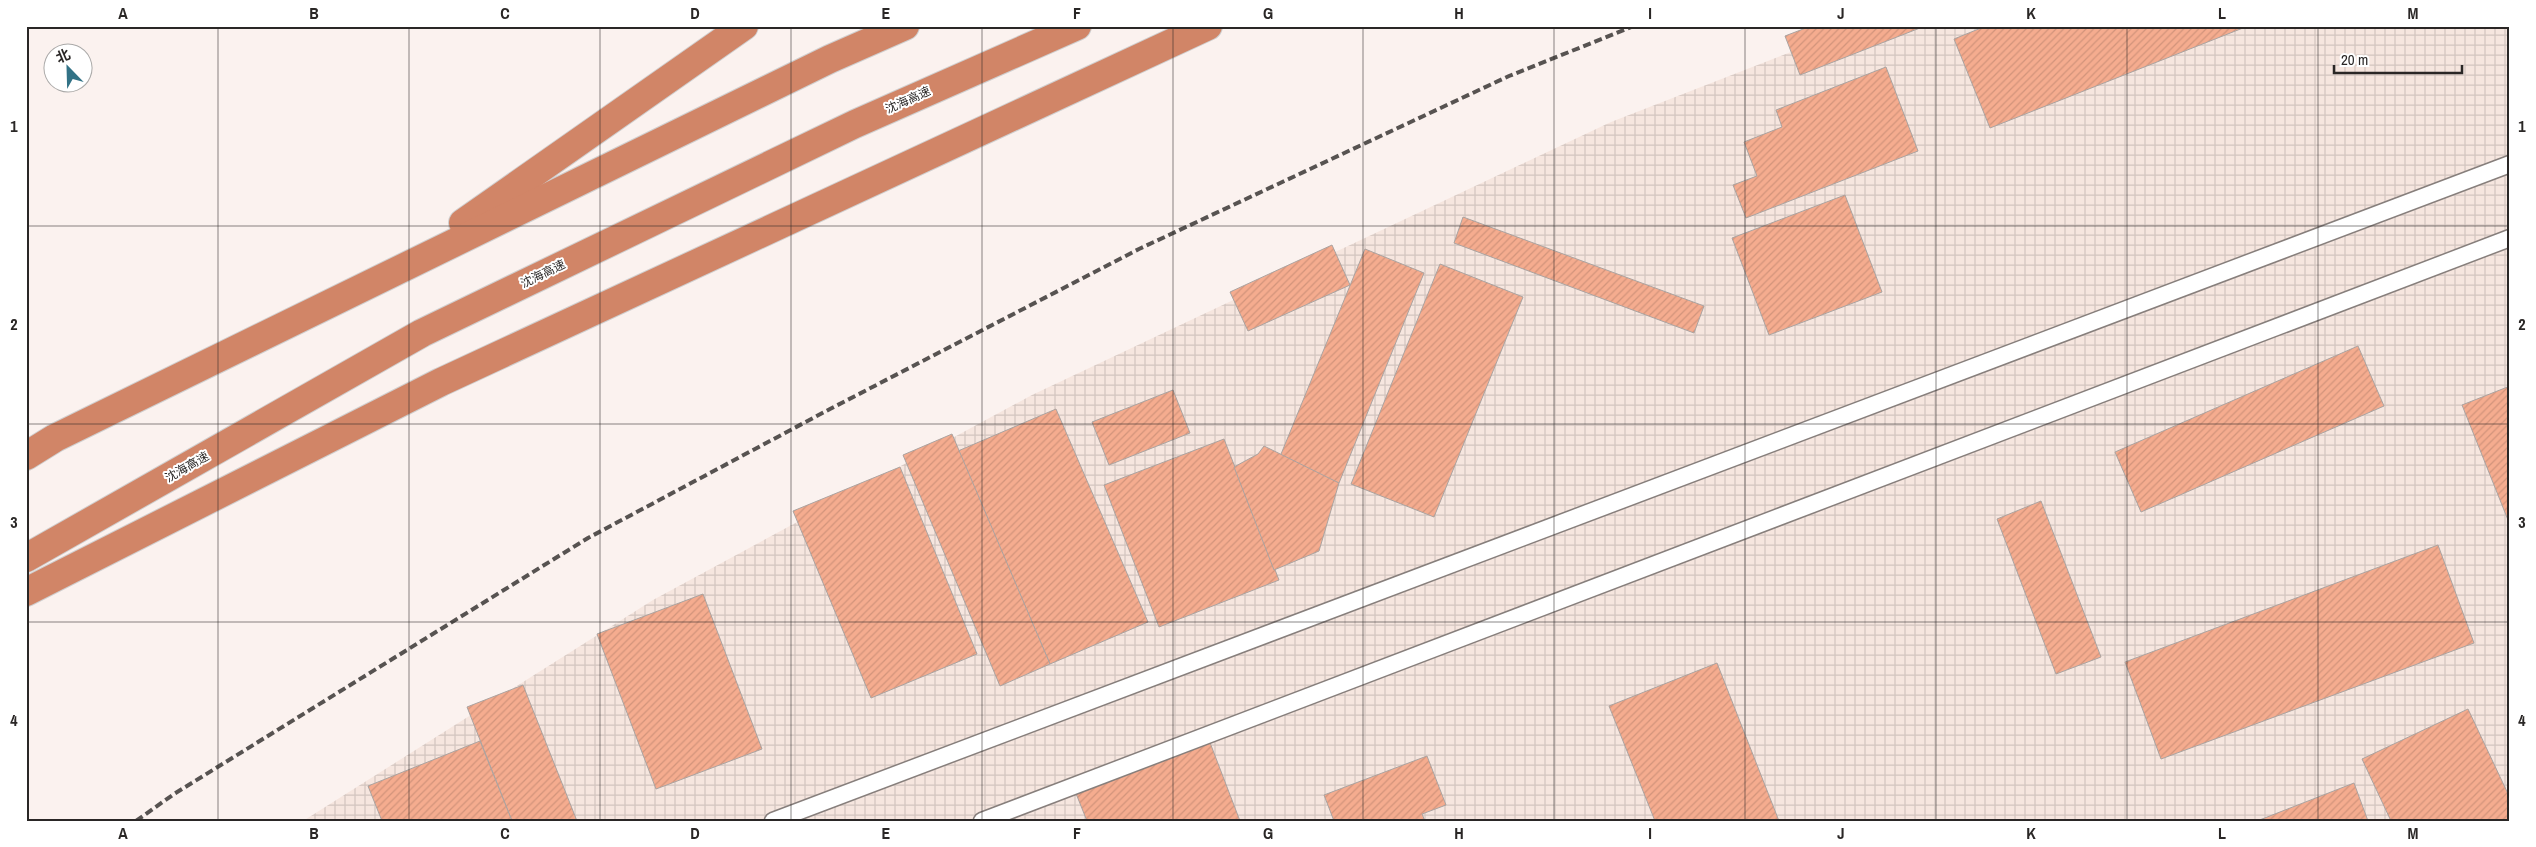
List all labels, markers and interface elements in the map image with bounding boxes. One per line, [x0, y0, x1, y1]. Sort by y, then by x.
text: A [118, 2, 128, 24]
text: B [309, 2, 319, 24]
text: C [500, 2, 510, 24]
text: D [690, 2, 700, 24]
text: E [882, 2, 891, 24]
text: F [1073, 2, 1081, 24]
text: G [1263, 2, 1273, 24]
text: H [1454, 2, 1464, 24]
text: I [1648, 2, 1652, 24]
text: J [1837, 2, 1845, 24]
text: K [2026, 2, 2036, 24]
text: L [2218, 2, 2226, 24]
text: M [2408, 2, 2419, 24]
north arrow [42, 42, 92, 92]
scale bar [2334, 42, 2461, 74]
text: 北 [53, 45, 73, 67]
text: 20 m [2341, 49, 2368, 70]
street label: 沈海高速 [883, 83, 933, 117]
text: 1 [10, 115, 18, 137]
text: 1 [2518, 115, 2526, 137]
street label: 沈海高速 [518, 256, 568, 292]
text: 2 [10, 313, 18, 335]
text: 2 [2518, 313, 2526, 335]
street label: 沈海高速 [162, 448, 212, 486]
text: 3 [10, 511, 18, 533]
text: 3 [2518, 511, 2526, 533]
text: 4 [10, 709, 18, 731]
text: 4 [2518, 709, 2526, 731]
text: A [118, 822, 128, 844]
text: B [309, 822, 319, 844]
text: C [500, 822, 510, 844]
text: D [690, 822, 700, 844]
text: E [882, 822, 891, 844]
text: F [1073, 822, 1081, 844]
text: G [1263, 822, 1273, 844]
text: H [1454, 822, 1464, 844]
text: I [1648, 822, 1652, 844]
text: J [1837, 822, 1845, 844]
text: K [2026, 822, 2036, 844]
text: L [2218, 822, 2226, 844]
text: M [2408, 822, 2419, 844]

